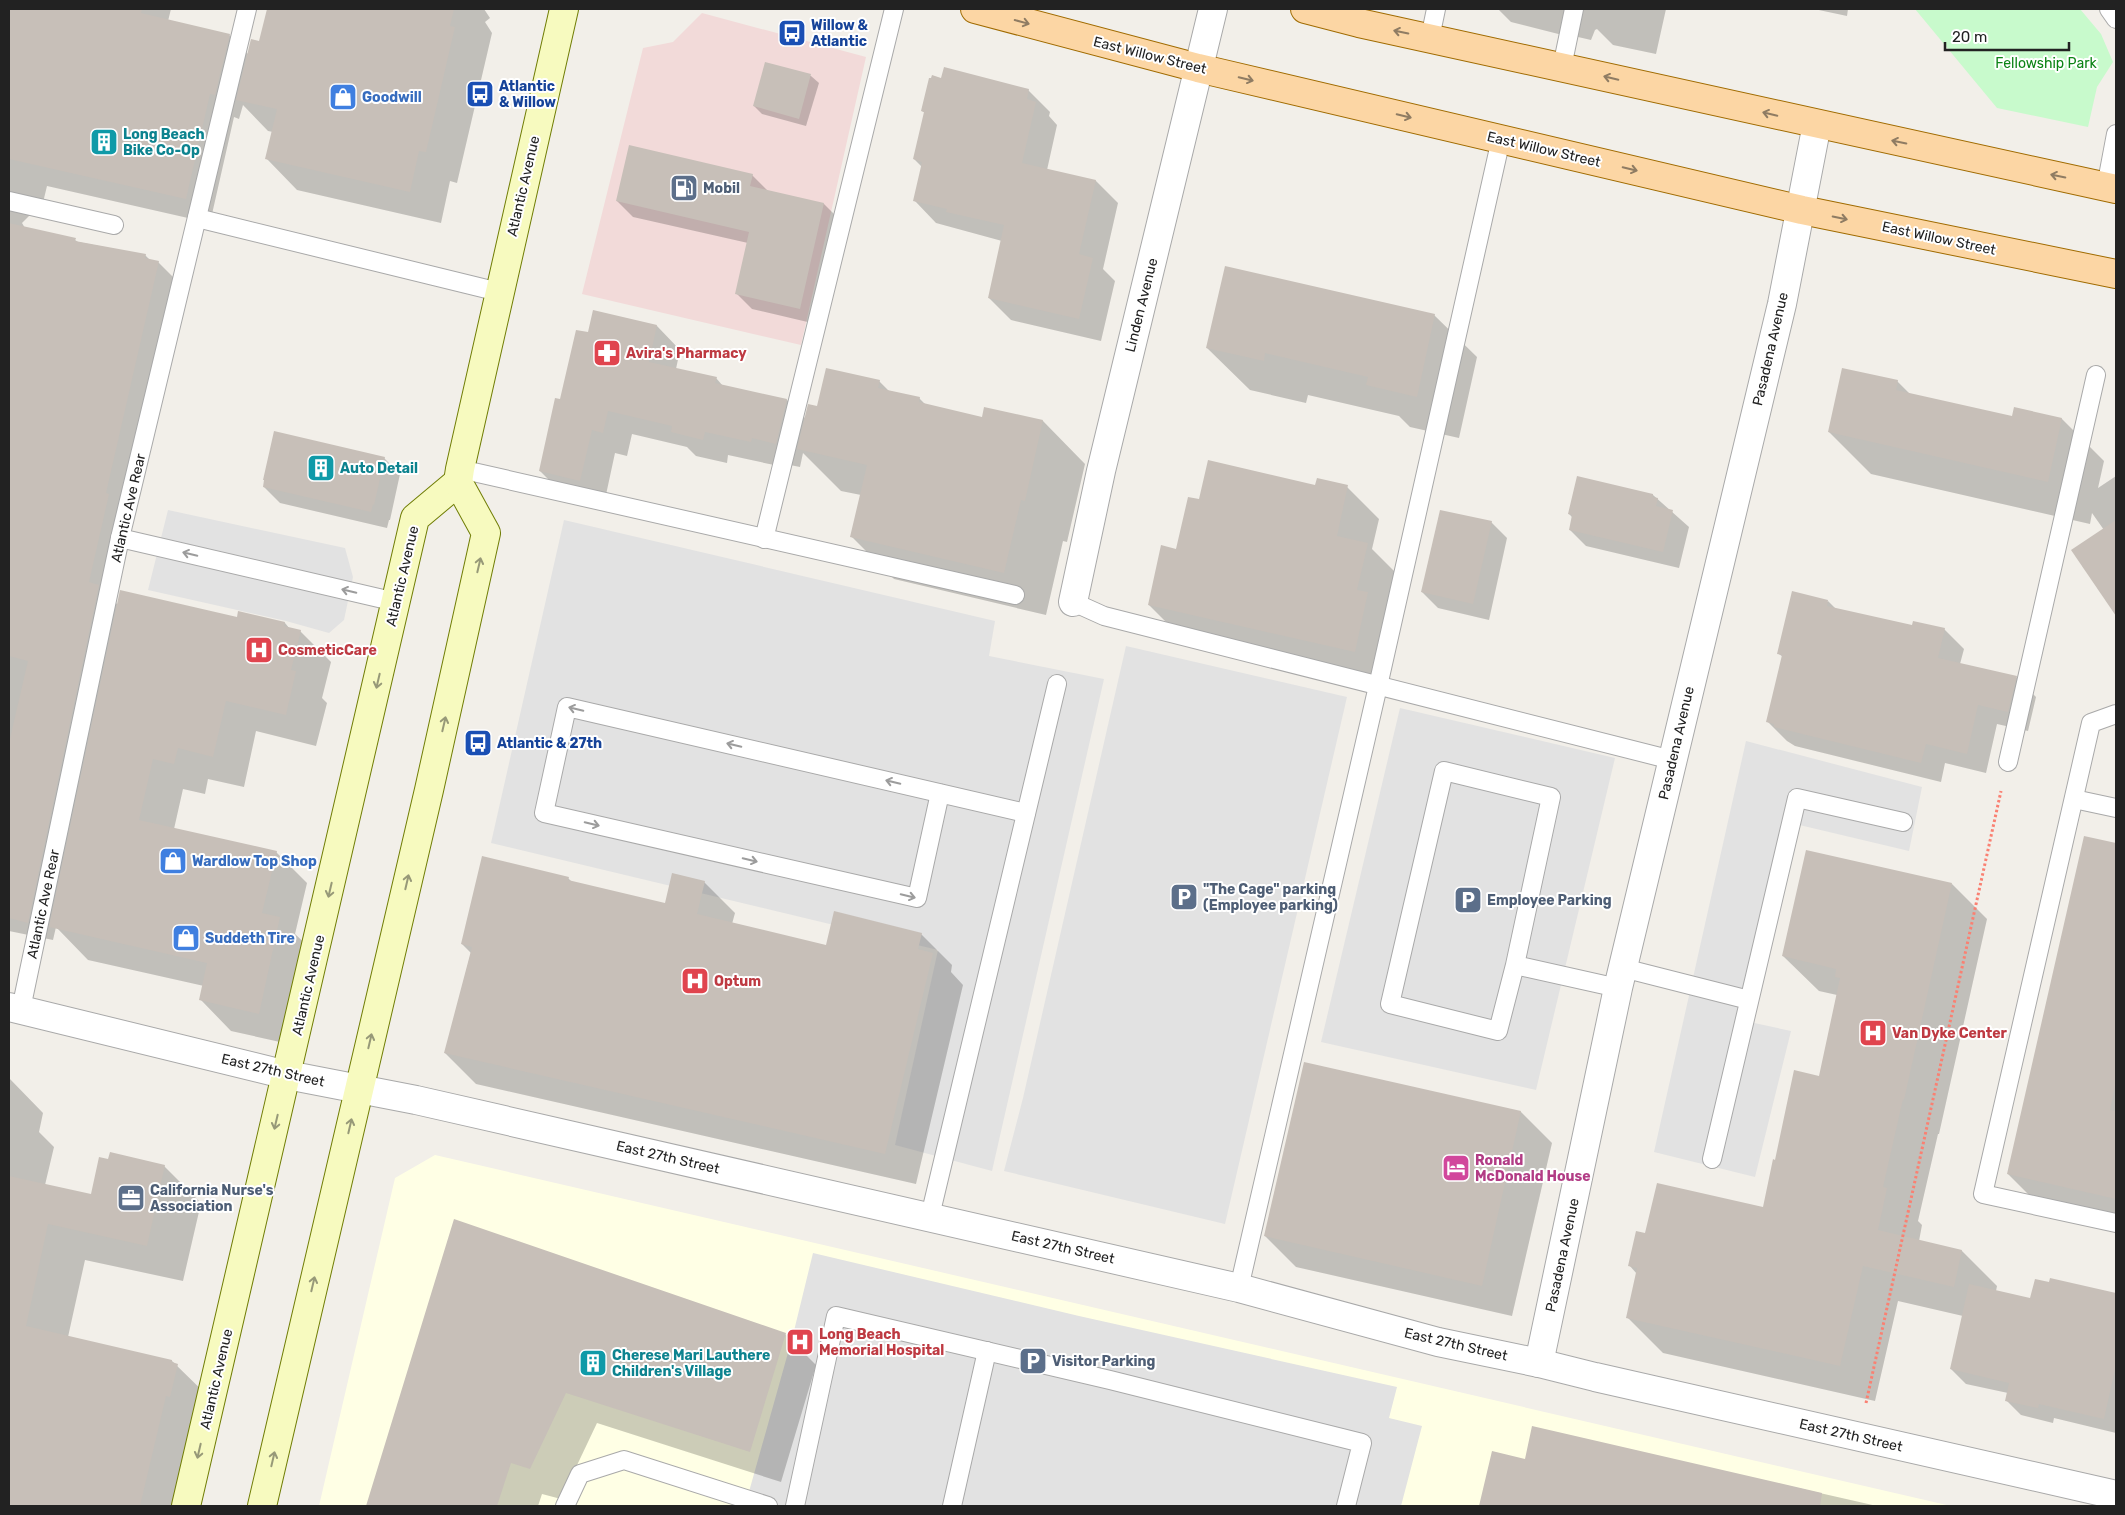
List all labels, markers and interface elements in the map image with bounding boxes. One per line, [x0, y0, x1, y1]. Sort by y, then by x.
place label: Willow & Atlantic [811, 17, 868, 50]
one-way arrow [1013, 17, 1029, 27]
bus stop icon: Willow & Atlantic [777, 18, 807, 48]
scale bar [1945, 20, 2069, 52]
one-way arrow [1393, 27, 1409, 36]
text: 20 m [1952, 28, 1987, 46]
street label: East Willow Street [1092, 33, 1209, 78]
park label: Fellowship Park [1995, 55, 2098, 72]
one-way arrow [1603, 73, 1619, 82]
one-way arrow [1237, 75, 1253, 84]
place label: Atlantic & Willow [499, 78, 556, 111]
bus stop icon: Atlantic & Willow [465, 79, 495, 109]
shop icon: Goodwill [328, 82, 358, 112]
place label: Goodwill [362, 89, 422, 106]
one-way arrow [1762, 108, 1778, 118]
one-way arrow [1396, 112, 1412, 121]
place label: Long Beach Bike Co-Op [123, 126, 205, 159]
building icon: Long Beach Bike Co-Op [89, 127, 119, 157]
street label: East Willow Street [1485, 128, 1603, 171]
street label: Atlantic Avenue [504, 134, 543, 238]
one-way arrow [1892, 137, 1908, 146]
one-way arrow [1622, 165, 1638, 174]
one-way arrow [2050, 171, 2066, 180]
fuel station icon: Mobil [669, 173, 699, 203]
place label: Mobil [703, 180, 740, 197]
one-way arrow [1831, 213, 1847, 223]
street label: East Willow Street [1880, 218, 1998, 259]
street label: Linden Avenue [1122, 256, 1161, 354]
street label: Pasadena Avenue [1749, 291, 1792, 408]
pharmacy icon: Avira's Pharmacy [592, 338, 622, 368]
place label: Avira's Pharmacy [626, 345, 747, 362]
street label: Atlantic Ave Rear [108, 451, 149, 564]
building icon: Auto Detail [306, 453, 336, 483]
place label: Auto Detail [340, 460, 418, 477]
street label: Atlantic Avenue [383, 524, 422, 628]
one-way arrow [183, 549, 199, 558]
one-way arrow [475, 558, 484, 574]
one-way arrow [341, 586, 357, 595]
hospital icon: CosmeticCare [244, 635, 274, 665]
place label: CosmeticCare [278, 642, 377, 659]
one-way arrow [373, 673, 382, 689]
street label: Pasadena Avenue [1655, 685, 1698, 802]
one-way arrow [568, 704, 584, 713]
one-way arrow [439, 717, 449, 733]
bus stop icon: Atlantic & 27th [463, 728, 493, 758]
place label: Atlantic & 27th [497, 735, 602, 752]
one-way arrow [727, 740, 743, 749]
one-way arrow [885, 777, 901, 786]
one-way arrow [583, 820, 599, 829]
shop icon: Wardlow Top Shop [158, 846, 188, 876]
street label: Atlantic Ave Rear [24, 847, 64, 960]
place label: Wardlow Top Shop [192, 853, 317, 870]
one-way arrow [742, 856, 758, 865]
one-way arrow [403, 875, 412, 891]
one-way arrow [325, 881, 334, 897]
place label: "The Cage" parking (Employee parking) [1203, 881, 1338, 914]
parking icon: "The Cage" parking (Employee parking) [1169, 882, 1199, 912]
parking icon: Employee Parking [1453, 885, 1483, 915]
one-way arrow [900, 892, 916, 901]
place label: Employee Parking [1487, 892, 1612, 909]
shop icon: Suddeth Tire [171, 923, 201, 953]
place label: Suddeth Tire [205, 930, 295, 947]
street label: Atlantic Avenue [289, 933, 328, 1037]
hospital icon: Optum [680, 966, 710, 996]
place label: Optum [714, 973, 761, 990]
hospital icon: Van Dyke Center [1858, 1018, 1888, 1048]
place label: Van Dyke Center [1892, 1025, 2008, 1042]
one-way arrow [366, 1033, 375, 1049]
street label: East 27th Street [220, 1050, 327, 1091]
one-way arrow [271, 1114, 280, 1130]
one-way arrow [346, 1118, 355, 1134]
street label: East 27th Street [615, 1137, 722, 1178]
place label: Ronald McDonald House [1475, 1152, 1591, 1185]
hotel icon: Ronald McDonald House [1441, 1153, 1471, 1183]
place label: California Nurse's Association [150, 1182, 274, 1215]
office icon: California Nurse's Association [116, 1183, 146, 1213]
street label: Pasadena Avenue [1542, 1196, 1583, 1314]
street label: East 27th Street [1010, 1227, 1117, 1268]
one-way arrow [309, 1277, 318, 1293]
street label: East 27th Street [1403, 1324, 1510, 1365]
place label: Long Beach Memorial Hospital [819, 1326, 944, 1359]
street label: Atlantic Avenue [197, 1327, 236, 1431]
hospital icon: Long Beach Memorial Hospital [785, 1327, 815, 1357]
parking icon: Visitor Parking [1018, 1346, 1048, 1376]
place label: Cherese Mari Lauthere Children's Village [612, 1347, 770, 1380]
building icon: Cherese Mari Lauthere Children's Village [578, 1348, 608, 1378]
place label: Visitor Parking [1052, 1353, 1156, 1370]
street label: East 27th Street [1798, 1415, 1905, 1456]
one-way arrow [194, 1443, 203, 1459]
one-way arrow [269, 1451, 278, 1467]

